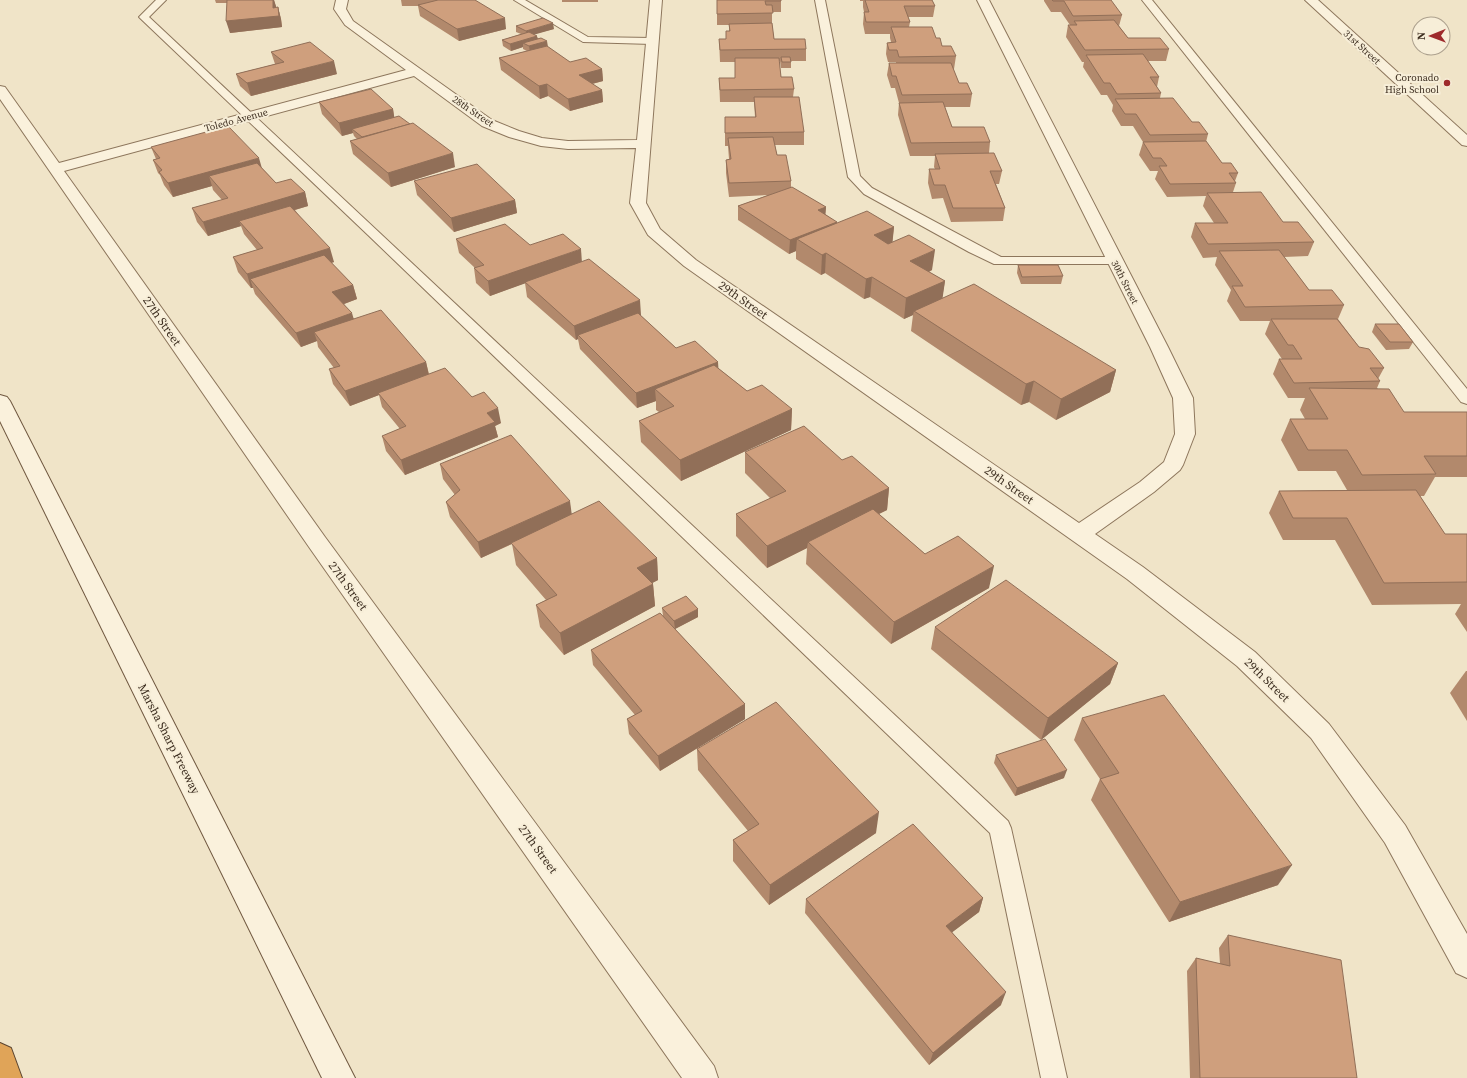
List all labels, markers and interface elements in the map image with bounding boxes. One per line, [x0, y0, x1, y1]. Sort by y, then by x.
north arrow [1411, 16, 1451, 56]
street label: 31st Street [1341, 27, 1384, 68]
text: N [1414, 32, 1429, 40]
place label: Coronado High School [1385, 71, 1440, 96]
marker: Coronado High School [1442, 78, 1452, 88]
street label: 28th Street [450, 92, 497, 130]
street label: Toledo Avenue [203, 105, 269, 135]
street label: 30th Street [1108, 258, 1142, 307]
street label: 29th Street [715, 277, 771, 323]
street label: 27th Street [139, 293, 185, 349]
street label: 29th Street [981, 462, 1037, 508]
street label: 27th Street [325, 558, 371, 614]
street label: 29th Street [1241, 654, 1293, 706]
street label: Marsha Sharp Freeway [134, 681, 204, 798]
street label: 27th Street [515, 821, 561, 877]

